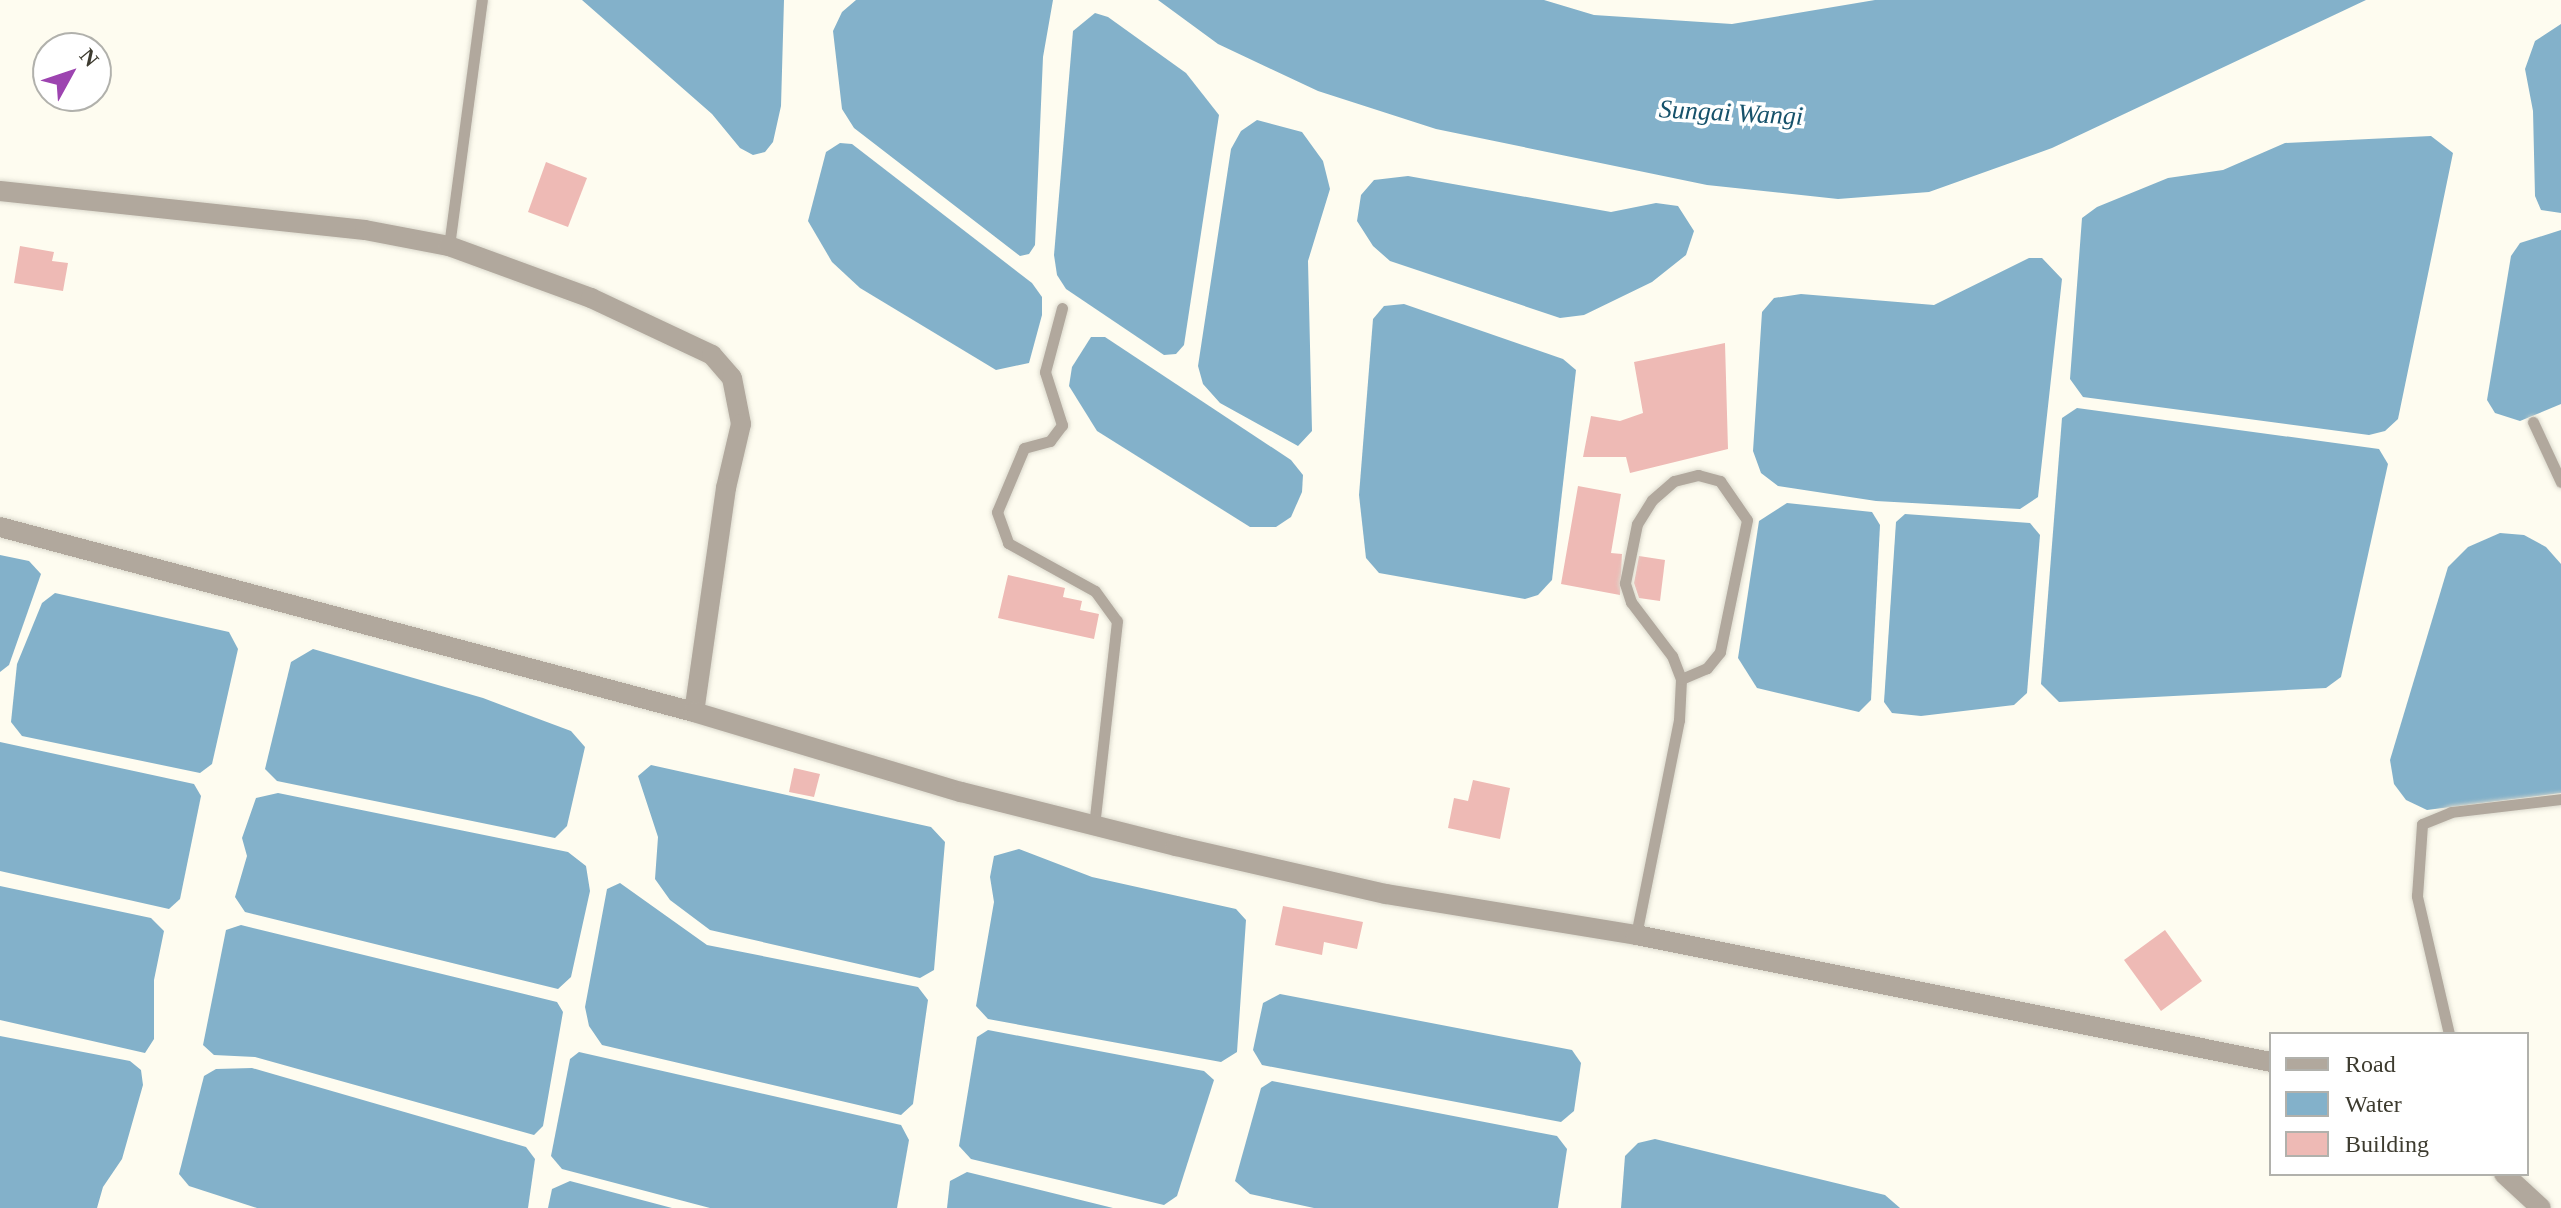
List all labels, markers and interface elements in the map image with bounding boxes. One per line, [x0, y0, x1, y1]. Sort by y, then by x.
north arrow [32, 32, 112, 112]
text: N [75, 43, 104, 72]
water label: Sungai Wangi [1658, 94, 1804, 132]
legend [2269, 1032, 2529, 1176]
text: Road [2345, 1051, 2396, 1077]
text: Water [2345, 1091, 2402, 1117]
text: Building [2345, 1131, 2429, 1157]

